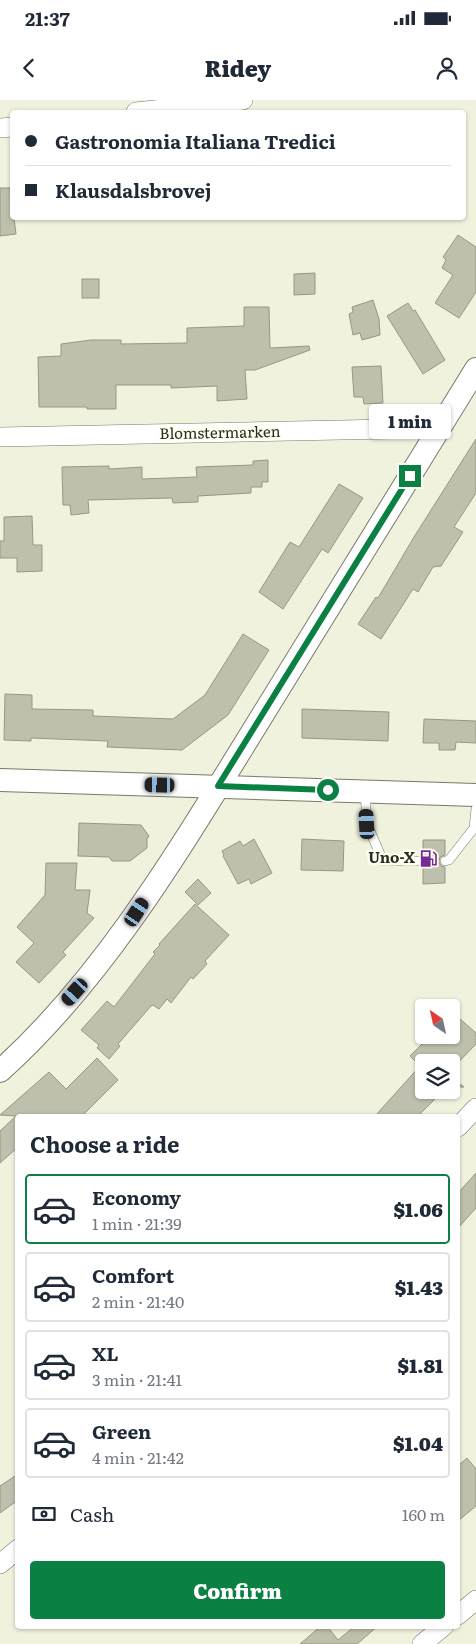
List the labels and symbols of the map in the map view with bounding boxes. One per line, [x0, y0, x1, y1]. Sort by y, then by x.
callout: 1 min [369, 404, 451, 438]
street label: Blomstermarken [159, 419, 281, 444]
route end [399, 465, 421, 487]
car [144, 777, 175, 793]
route start [317, 779, 339, 801]
car [358, 809, 375, 839]
place label: Uno-X [368, 845, 416, 868]
fuel station icon: Uno-X [419, 848, 439, 868]
car [122, 895, 151, 929]
car [59, 976, 90, 1008]
north arrow [415, 999, 460, 1044]

